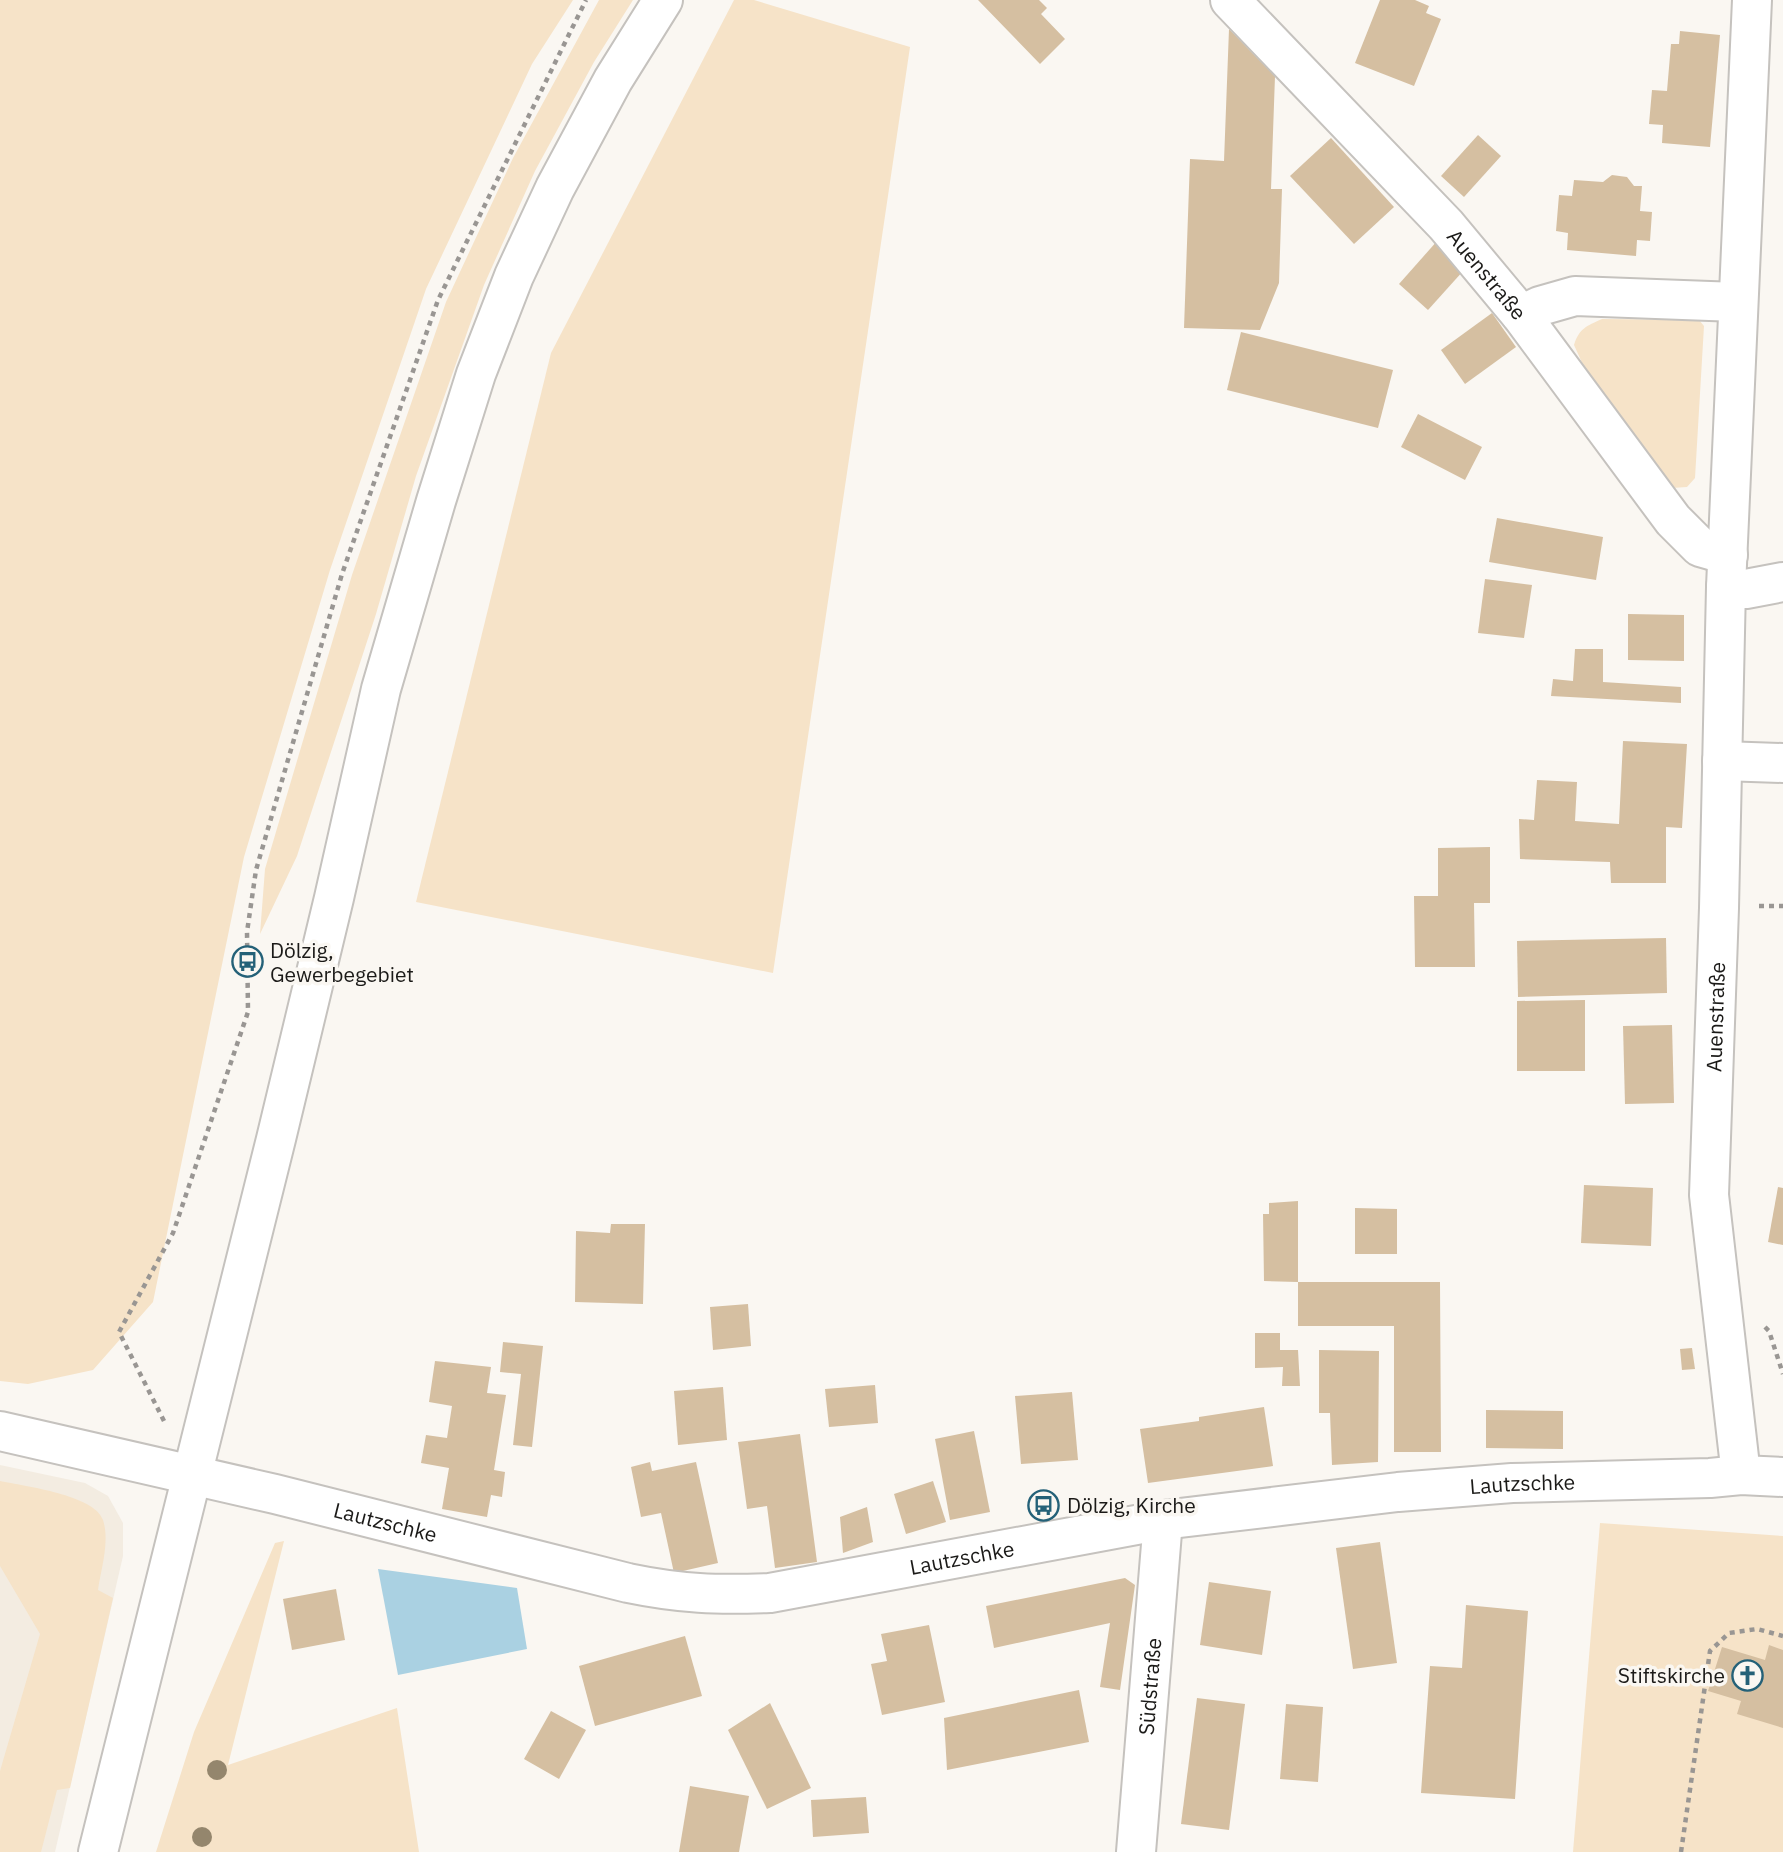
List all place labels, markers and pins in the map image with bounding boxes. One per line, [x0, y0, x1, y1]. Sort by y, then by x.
place label: Dölzig, Gewerbegebiet [270, 936, 414, 988]
bus stop icon: Dölzig, Gewerbegebiet [230, 945, 264, 979]
bus stop icon: Dölzig, Kirche [1027, 1488, 1061, 1522]
place label: Dölzig, Kirche [1067, 1491, 1196, 1519]
church icon: Stiftskirche [1731, 1658, 1765, 1692]
place label: Stiftskirche [1618, 1661, 1725, 1689]

